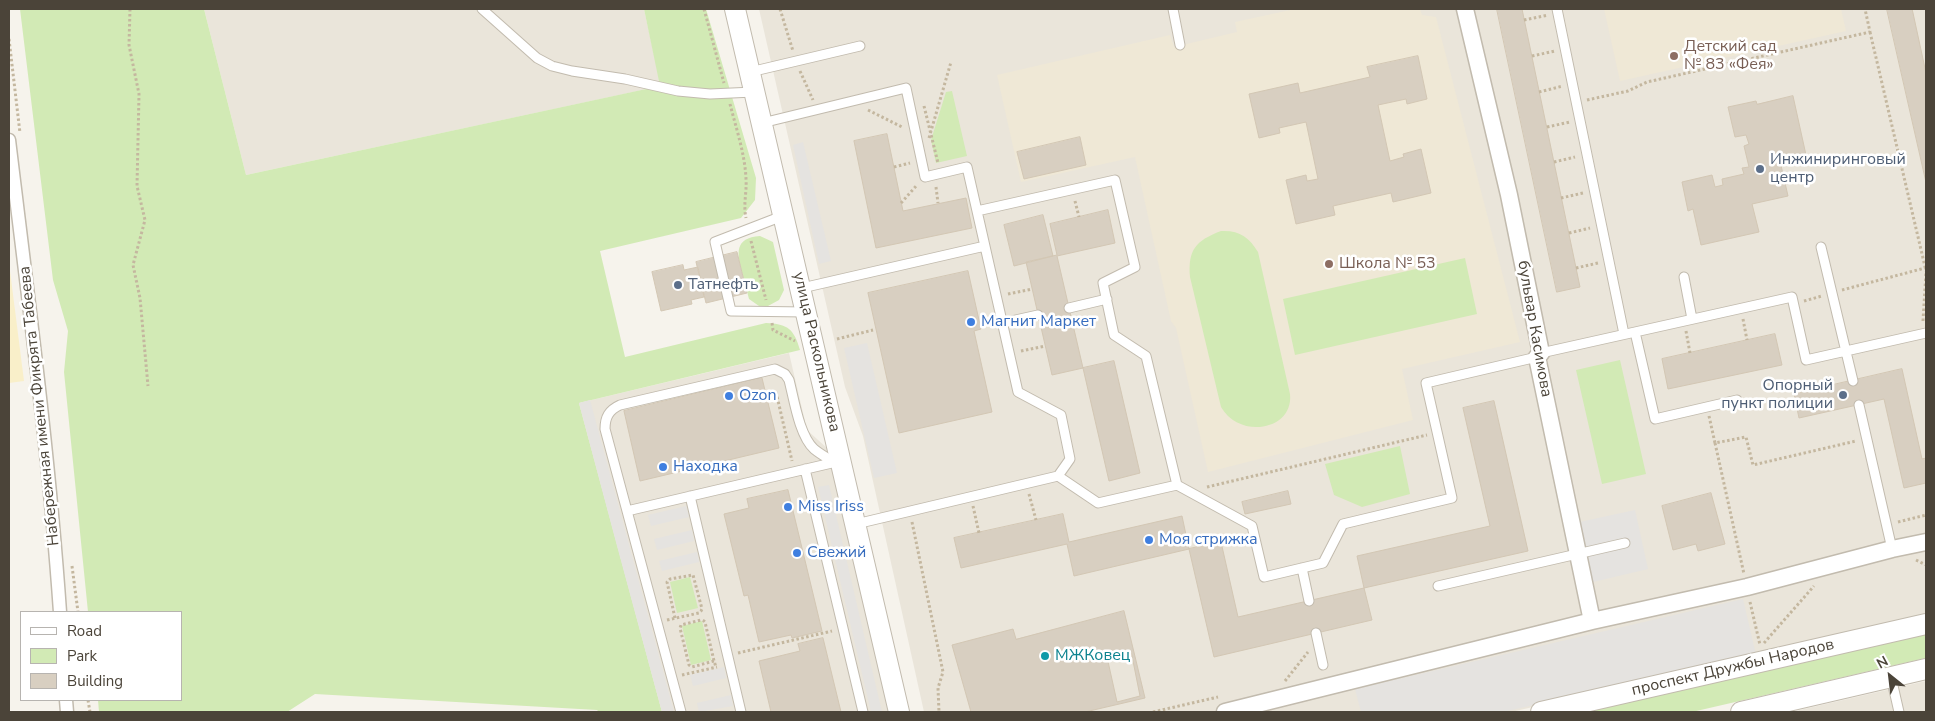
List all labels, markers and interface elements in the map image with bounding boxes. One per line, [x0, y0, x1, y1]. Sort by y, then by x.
place label: Детский сад № 83 «Фея» [1684, 37, 1777, 75]
marker: Детский сад № 83 «Фея» [1668, 50, 1680, 62]
place label: Инжиниринговый центр [1770, 150, 1906, 188]
marker: Инжиниринговый центр [1754, 163, 1766, 175]
place label: Школа № 53 [1339, 254, 1436, 274]
marker: Школа № 53 [1323, 258, 1335, 270]
street label: бульвар Касимова [1513, 259, 1555, 399]
street label: Набережная имени Фикрята Табеева [16, 265, 64, 547]
street label: улица Раскольникова [788, 270, 844, 434]
place label: Татнефть [688, 275, 759, 295]
marker: Татнефть [672, 279, 684, 291]
place label: Магнит Маркет [981, 312, 1096, 332]
marker: Магнит Маркет [965, 316, 977, 328]
place label: Опорный пункт полиции [1721, 376, 1833, 414]
place label: Ozon [739, 386, 777, 406]
marker: Опорный пункт полиции [1837, 389, 1849, 401]
marker: Ozon [723, 390, 735, 402]
place label: Находка [673, 457, 738, 477]
marker: Находка [657, 461, 669, 473]
place label: Miss Iriss [798, 497, 864, 517]
marker: Miss Iriss [782, 501, 794, 513]
place label: Моя стрижка [1159, 530, 1258, 550]
marker: Моя стрижка [1143, 534, 1155, 546]
place label: Свежий [807, 543, 866, 563]
marker: Свежий [791, 547, 803, 559]
legend [20, 611, 182, 701]
text: Road [67, 621, 102, 641]
street label: проспект Дружбы Народов [1630, 635, 1836, 701]
text: Park [67, 646, 97, 666]
place label: МЖКовец [1055, 646, 1130, 666]
marker: МЖКовец [1039, 650, 1051, 662]
north arrow [1865, 651, 1915, 701]
text: N [1873, 652, 1892, 673]
text: Building [67, 671, 123, 691]

